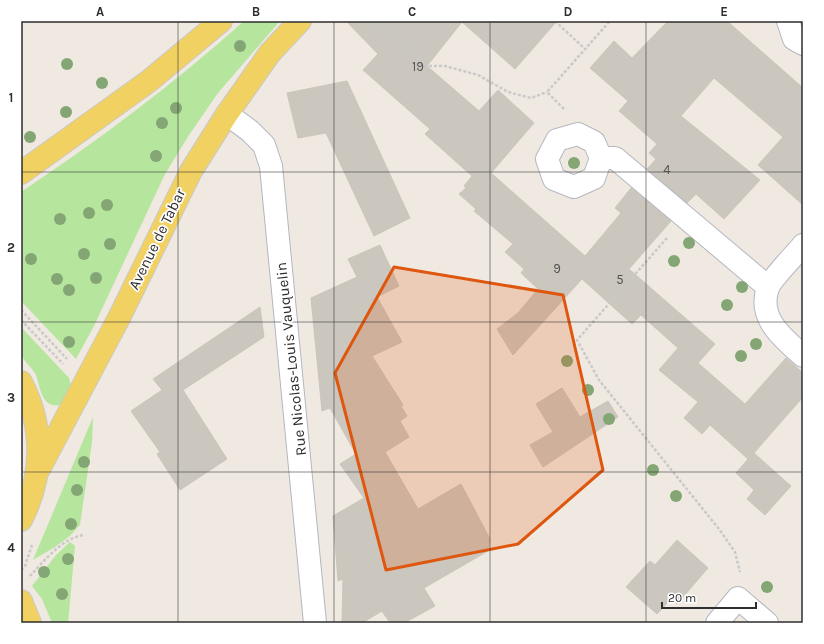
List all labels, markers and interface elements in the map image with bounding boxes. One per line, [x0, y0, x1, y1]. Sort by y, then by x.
text: A [96, 4, 104, 19]
text: B [252, 4, 260, 19]
text: C [408, 4, 416, 19]
text: D [564, 4, 573, 19]
text: E [720, 4, 728, 19]
house number: 19 [412, 59, 424, 74]
text: 1 [9, 90, 13, 105]
house number: 4 [663, 162, 671, 177]
street label: Avenue de Tabar [125, 185, 189, 292]
text: 2 [7, 240, 15, 255]
street label: Rue Nicolas-Louis Vauquelin [272, 261, 310, 457]
house number: 9 [553, 261, 561, 276]
house number: 5 [616, 272, 624, 287]
text: 3 [7, 390, 15, 405]
text: 4 [7, 540, 15, 555]
scale bar [662, 584, 756, 610]
text: 20 m [668, 591, 696, 605]

